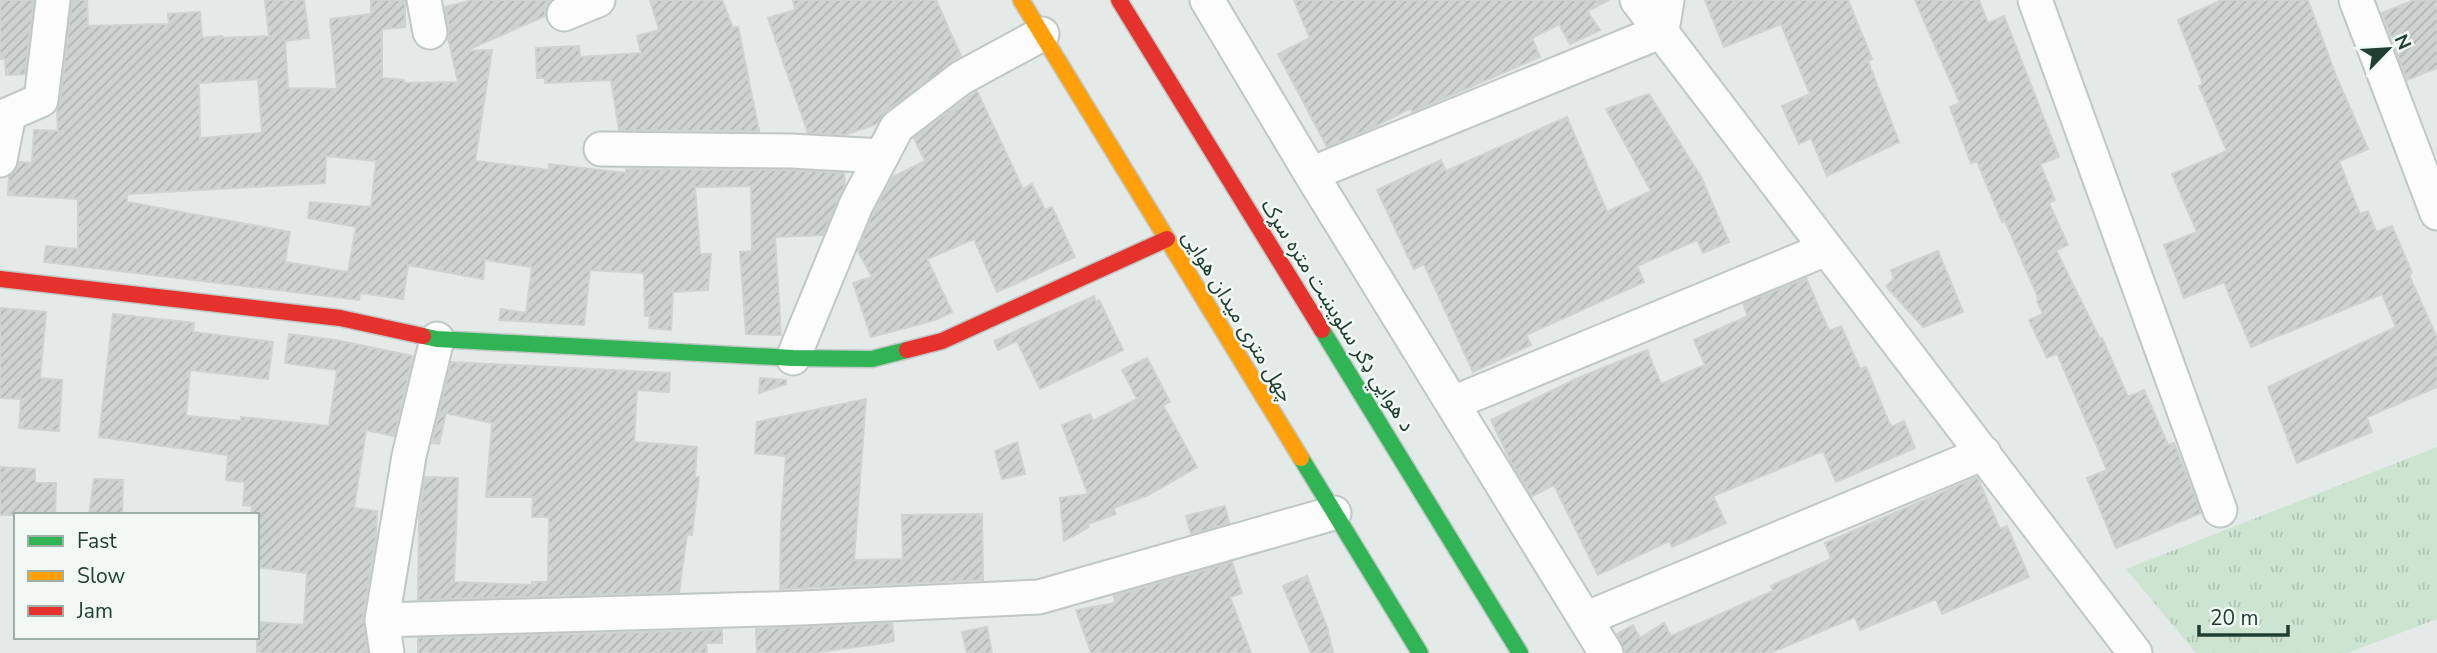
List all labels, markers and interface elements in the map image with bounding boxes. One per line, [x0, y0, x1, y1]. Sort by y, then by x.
north arrow [2353, 14, 2423, 84]
text: N [2388, 30, 2417, 54]
street label: د هوايي ډګر سلویښت متره سړک [1253, 193, 1421, 438]
street label: چهل متری میدان هوایی [1176, 225, 1300, 407]
legend [14, 513, 259, 639]
text: Fast [77, 527, 117, 555]
text: Slow [77, 562, 126, 590]
scale bar [2199, 594, 2288, 638]
text: Jam [76, 597, 113, 625]
text: 20 m [2210, 604, 2259, 632]

